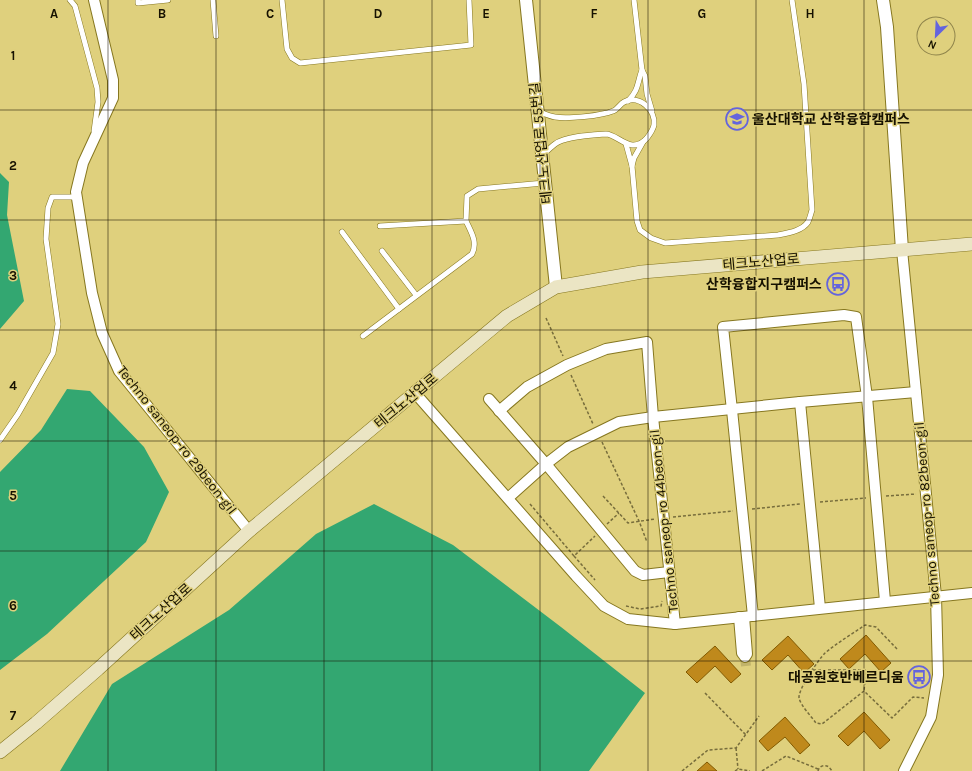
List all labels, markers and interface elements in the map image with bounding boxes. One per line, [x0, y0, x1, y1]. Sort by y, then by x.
text: A [50, 6, 58, 21]
text: B [158, 6, 166, 21]
text: C [266, 6, 274, 21]
text: D [374, 6, 383, 21]
text: E [482, 6, 490, 21]
text: F [590, 6, 598, 21]
text: G [698, 6, 706, 21]
text: H [805, 6, 815, 21]
north arrow [916, 16, 956, 56]
text: N [926, 37, 938, 52]
text: 1 [11, 48, 15, 63]
street label: 테크노산업로 55번길 [526, 81, 556, 205]
school or university icon: 울산대학교 산학융합캠퍼스 [724, 106, 750, 132]
place label: 울산대학교 산학융합캠퍼스 [752, 111, 910, 128]
text: 2 [9, 158, 17, 173]
street label: 테크노산업로 [722, 250, 800, 274]
text: 3 [9, 268, 17, 283]
bus stop icon: 산학융합지구캠퍼스 [825, 271, 851, 297]
place label: 산학융합지구캠퍼스 [706, 276, 822, 293]
street label: Techno saneop-ro 29beon-gil [114, 362, 240, 518]
street label: 테크노산업로 [371, 370, 441, 432]
text: 4 [9, 378, 17, 393]
street label: Techno saneop-ro 82beon-gil [910, 421, 944, 607]
street label: Techno saneop-ro 44beon-gil [646, 429, 682, 613]
text: 5 [9, 488, 17, 503]
street label: 테크노산업로 [127, 580, 195, 644]
text: 6 [9, 598, 17, 613]
bus stop icon: 대공원호반베르디움 [906, 664, 932, 690]
place label: 대공원호반베르디움 [788, 669, 904, 686]
text: 7 [10, 708, 17, 723]

